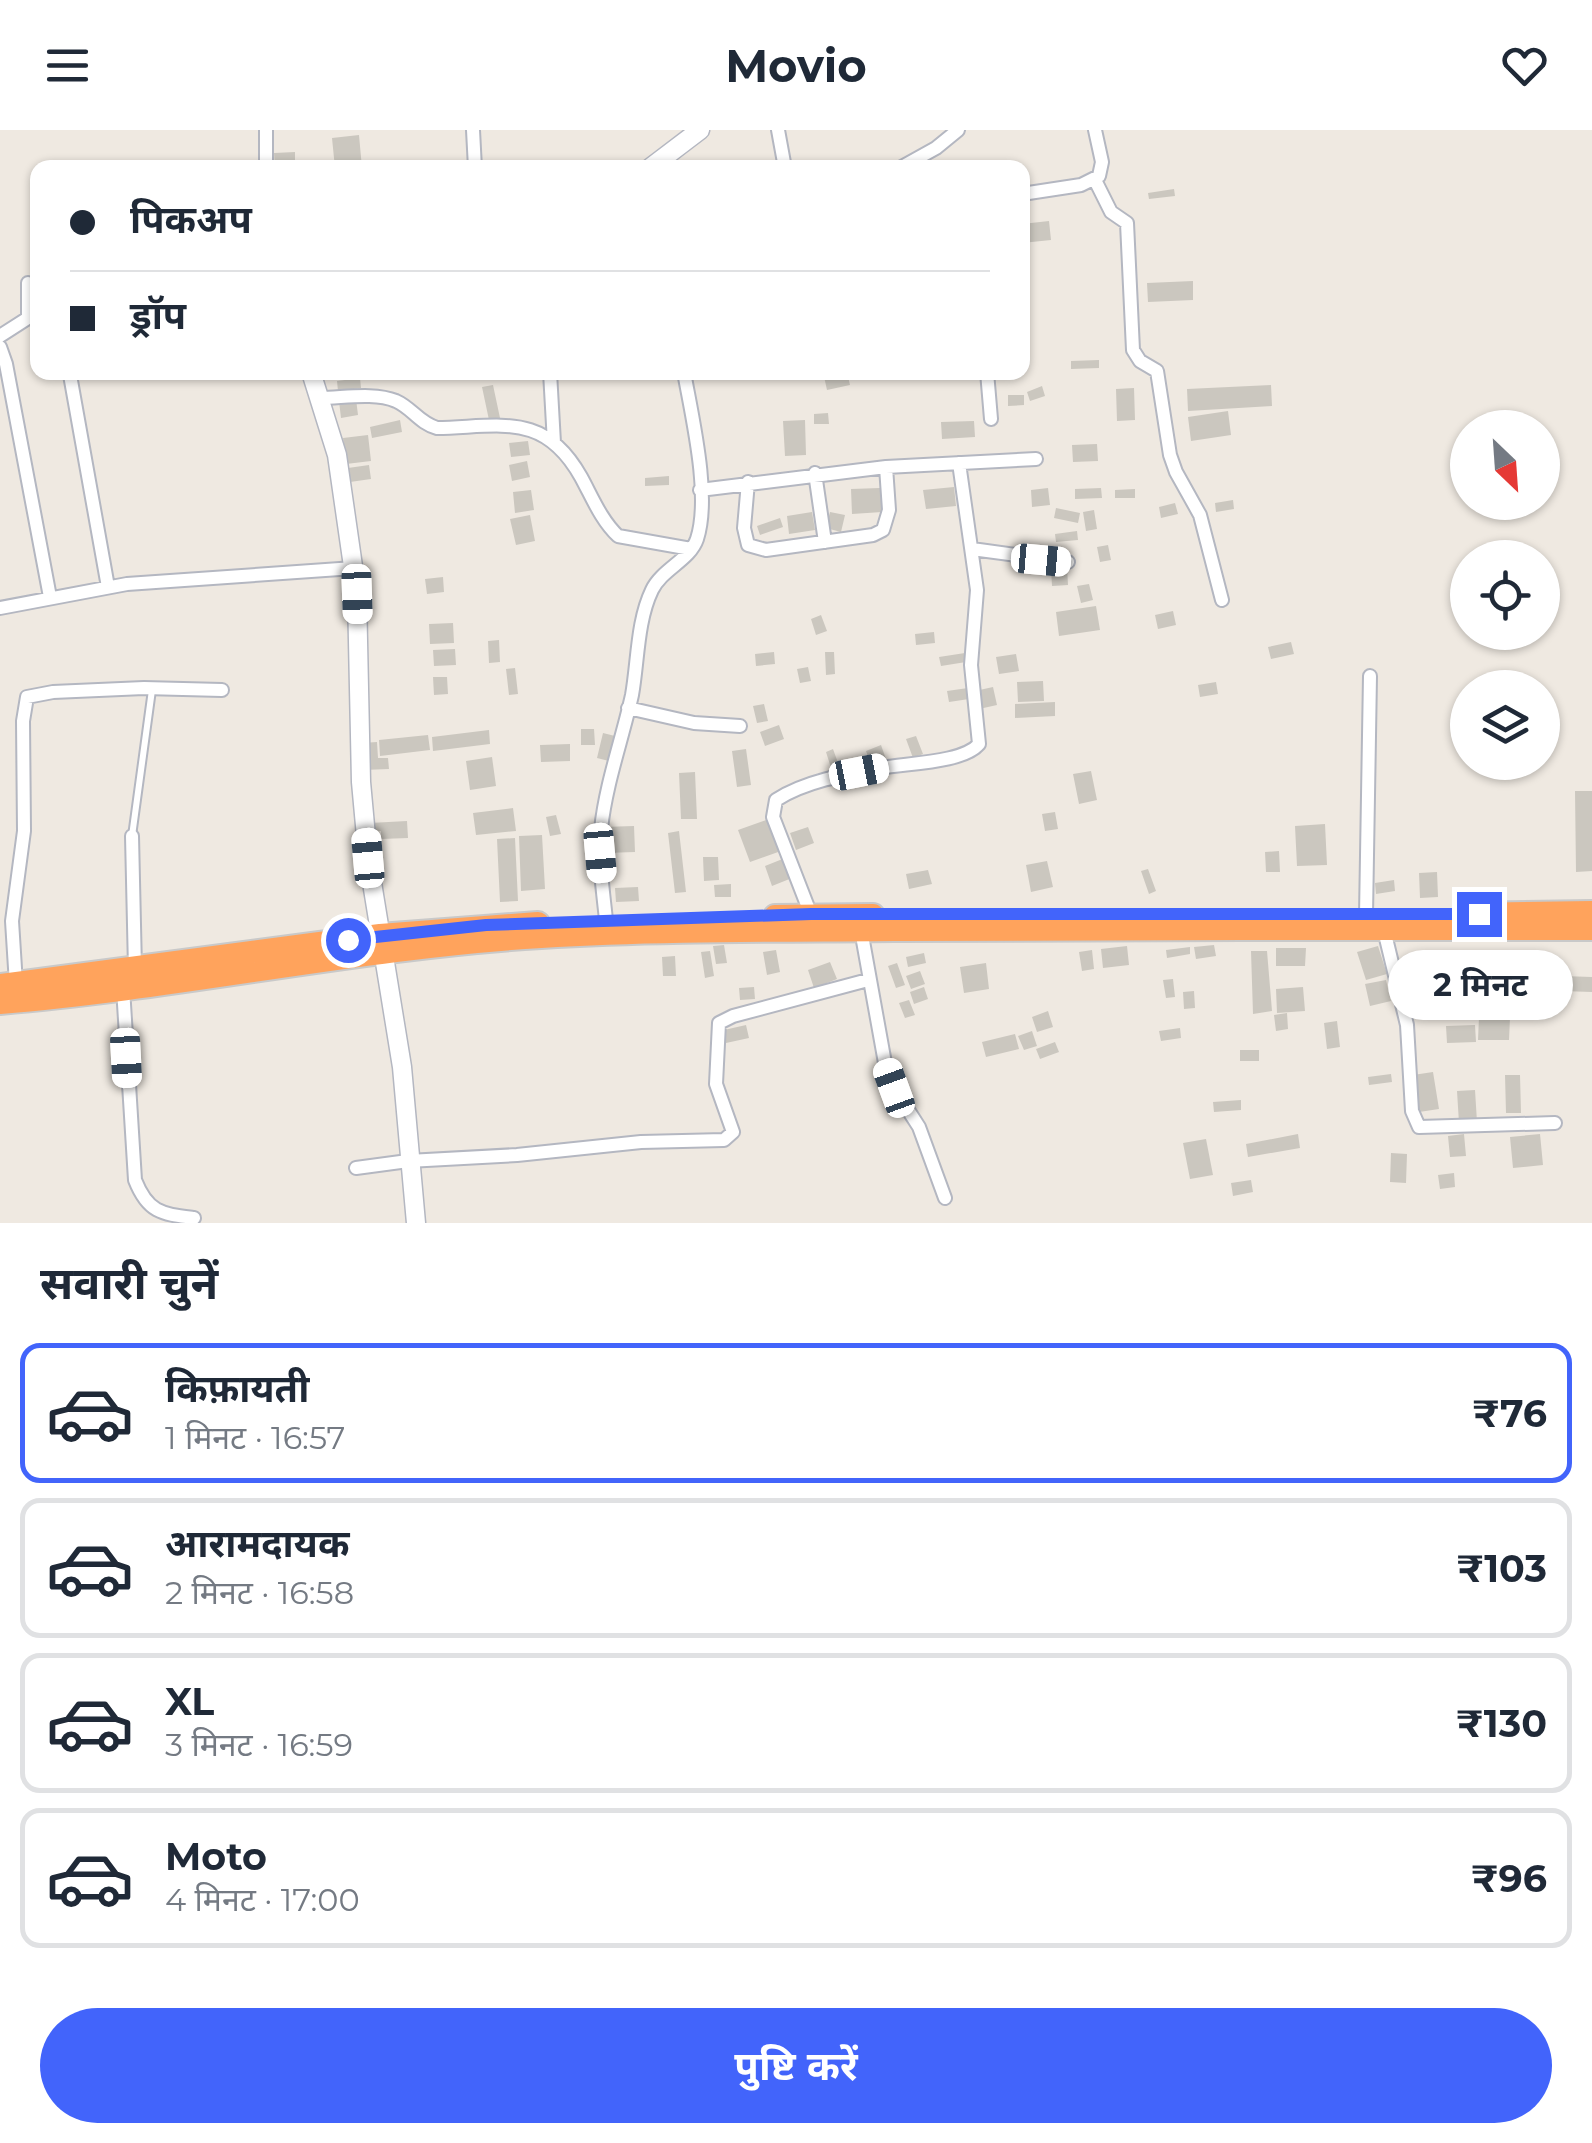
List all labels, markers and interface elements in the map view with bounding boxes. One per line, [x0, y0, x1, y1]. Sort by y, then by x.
icon: menu [40, 38, 95, 93]
text: Movio [725, 38, 867, 93]
icon: heart [1497, 38, 1552, 93]
text: पिकअप [130, 196, 252, 243]
text: ड्रॉप [130, 292, 186, 339]
north arrow [1450, 410, 1560, 520]
map controls [1450, 410, 1560, 780]
button: locate [1450, 540, 1560, 650]
car [1010, 542, 1072, 578]
car [341, 563, 373, 625]
button: layers [1450, 670, 1560, 780]
car [827, 752, 891, 792]
car [582, 822, 618, 884]
car [350, 827, 386, 889]
route end [1457, 892, 1502, 937]
route start [326, 918, 371, 963]
callout: 2 मिनट [1386, 949, 1572, 1019]
text: 2 मिनट [1433, 965, 1528, 1004]
car [109, 1027, 143, 1089]
car [870, 1055, 918, 1121]
text: सवारी चुनें [40, 1255, 218, 1310]
text: किफ़ायती [165, 1365, 309, 1412]
icon: car [45, 1368, 135, 1458]
text: ₹76 [1472, 1390, 1547, 1437]
text: 1 मिनट · 16:57 [165, 1418, 345, 1457]
text: आरामदायक [165, 1520, 349, 1567]
icon: car [45, 1523, 135, 1613]
text: ₹103 [1456, 1545, 1547, 1592]
text: 2 मिनट · 16:58 [165, 1573, 354, 1612]
icon: car [45, 1678, 135, 1768]
text: XL [165, 1678, 214, 1725]
text: ₹130 [1456, 1700, 1547, 1747]
text: 3 मिनट · 16:59 [165, 1725, 353, 1764]
icon: car [45, 1833, 135, 1923]
text: Moto [165, 1833, 267, 1880]
text: ₹96 [1471, 1855, 1547, 1902]
text: 4 मिनट · 17:00 [165, 1880, 360, 1919]
button: पुष्टि करें [40, 2008, 1552, 2123]

